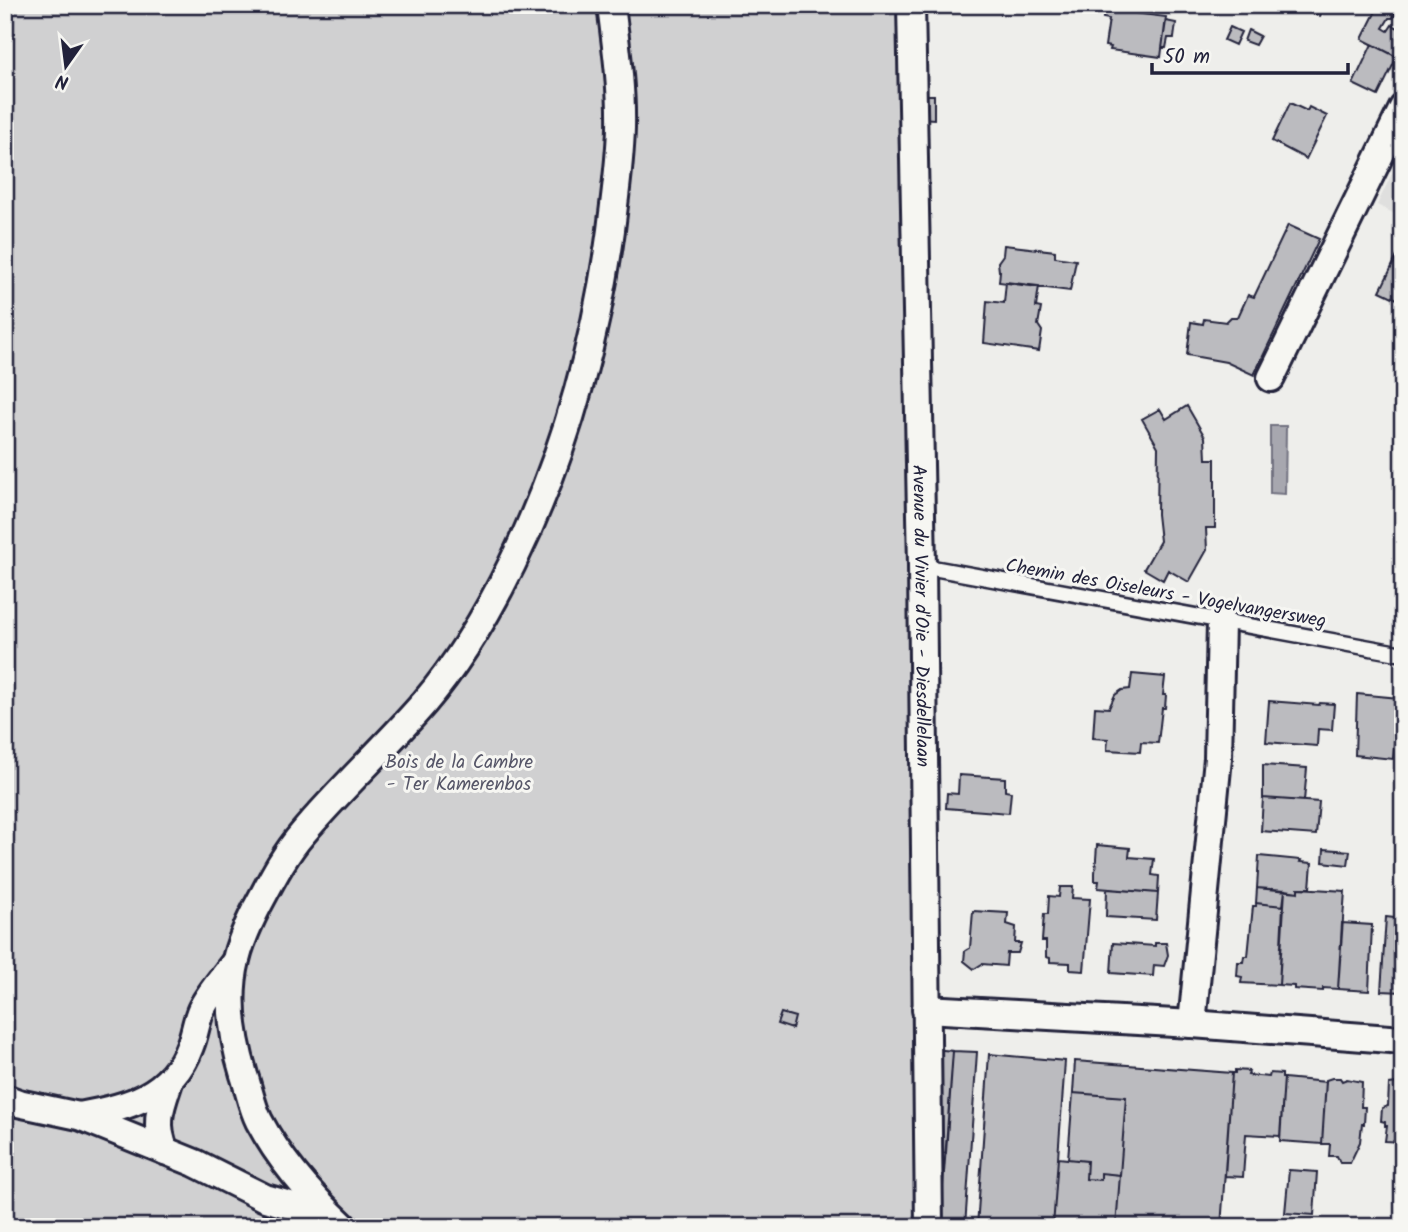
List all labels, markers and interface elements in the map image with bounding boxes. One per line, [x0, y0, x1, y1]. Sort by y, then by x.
north arrow [32, 32, 102, 102]
scale bar [1152, 32, 1348, 76]
text: 50 m [1163, 41, 1210, 74]
text: N [53, 65, 72, 97]
street label: Avenue du Vivier d'Oie - Diesdellelaan [903, 464, 937, 767]
street label: Chemin des Oiseleurs - Vogelvangersweg [1003, 551, 1328, 637]
park label: Bois de la Cambre - Ter Kamerenbos [385, 748, 533, 800]

